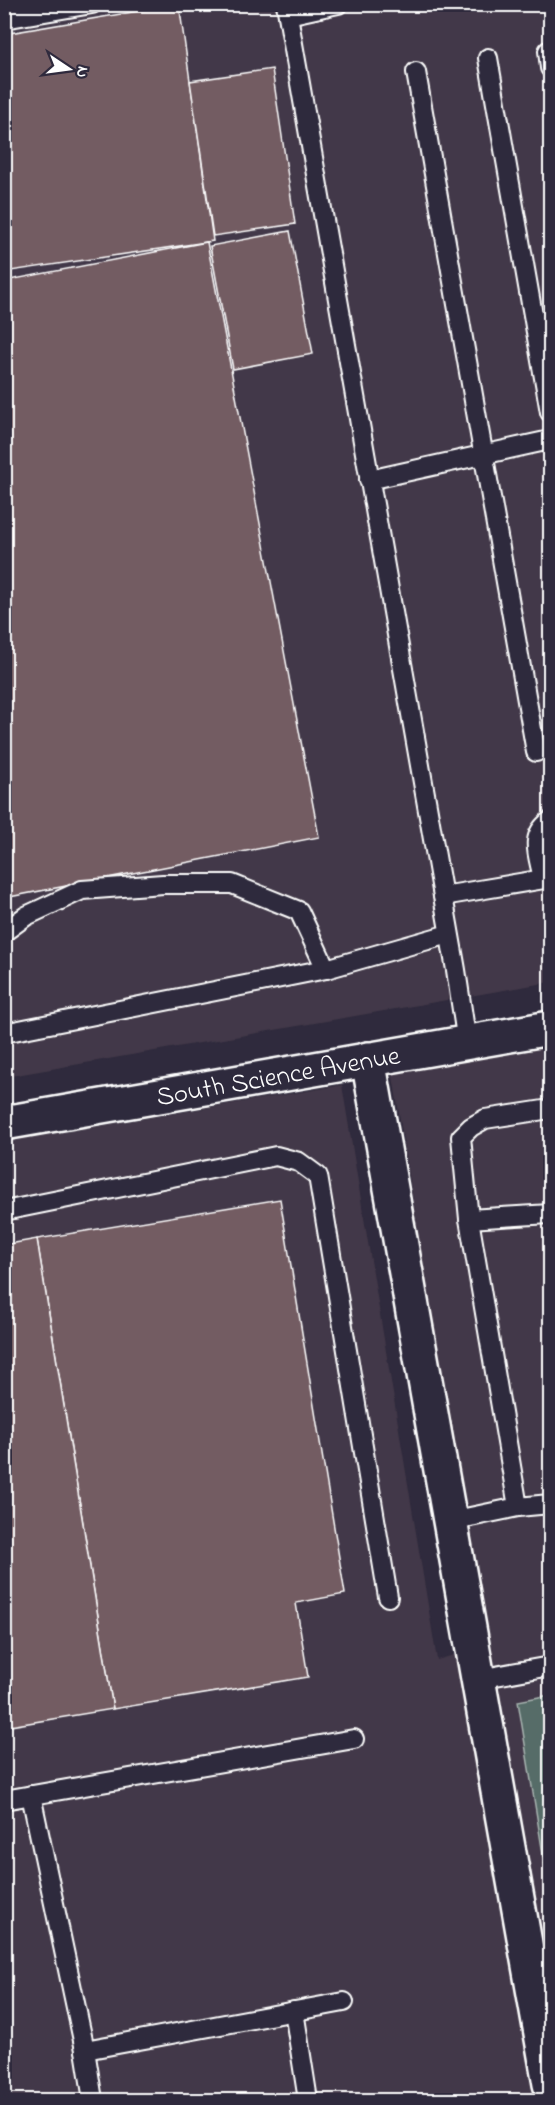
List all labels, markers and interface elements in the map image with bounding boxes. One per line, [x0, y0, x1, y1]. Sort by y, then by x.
north arrow [39, 39, 99, 99]
text: N [69, 64, 95, 80]
street label: South Science Avenue [153, 1037, 404, 1118]

